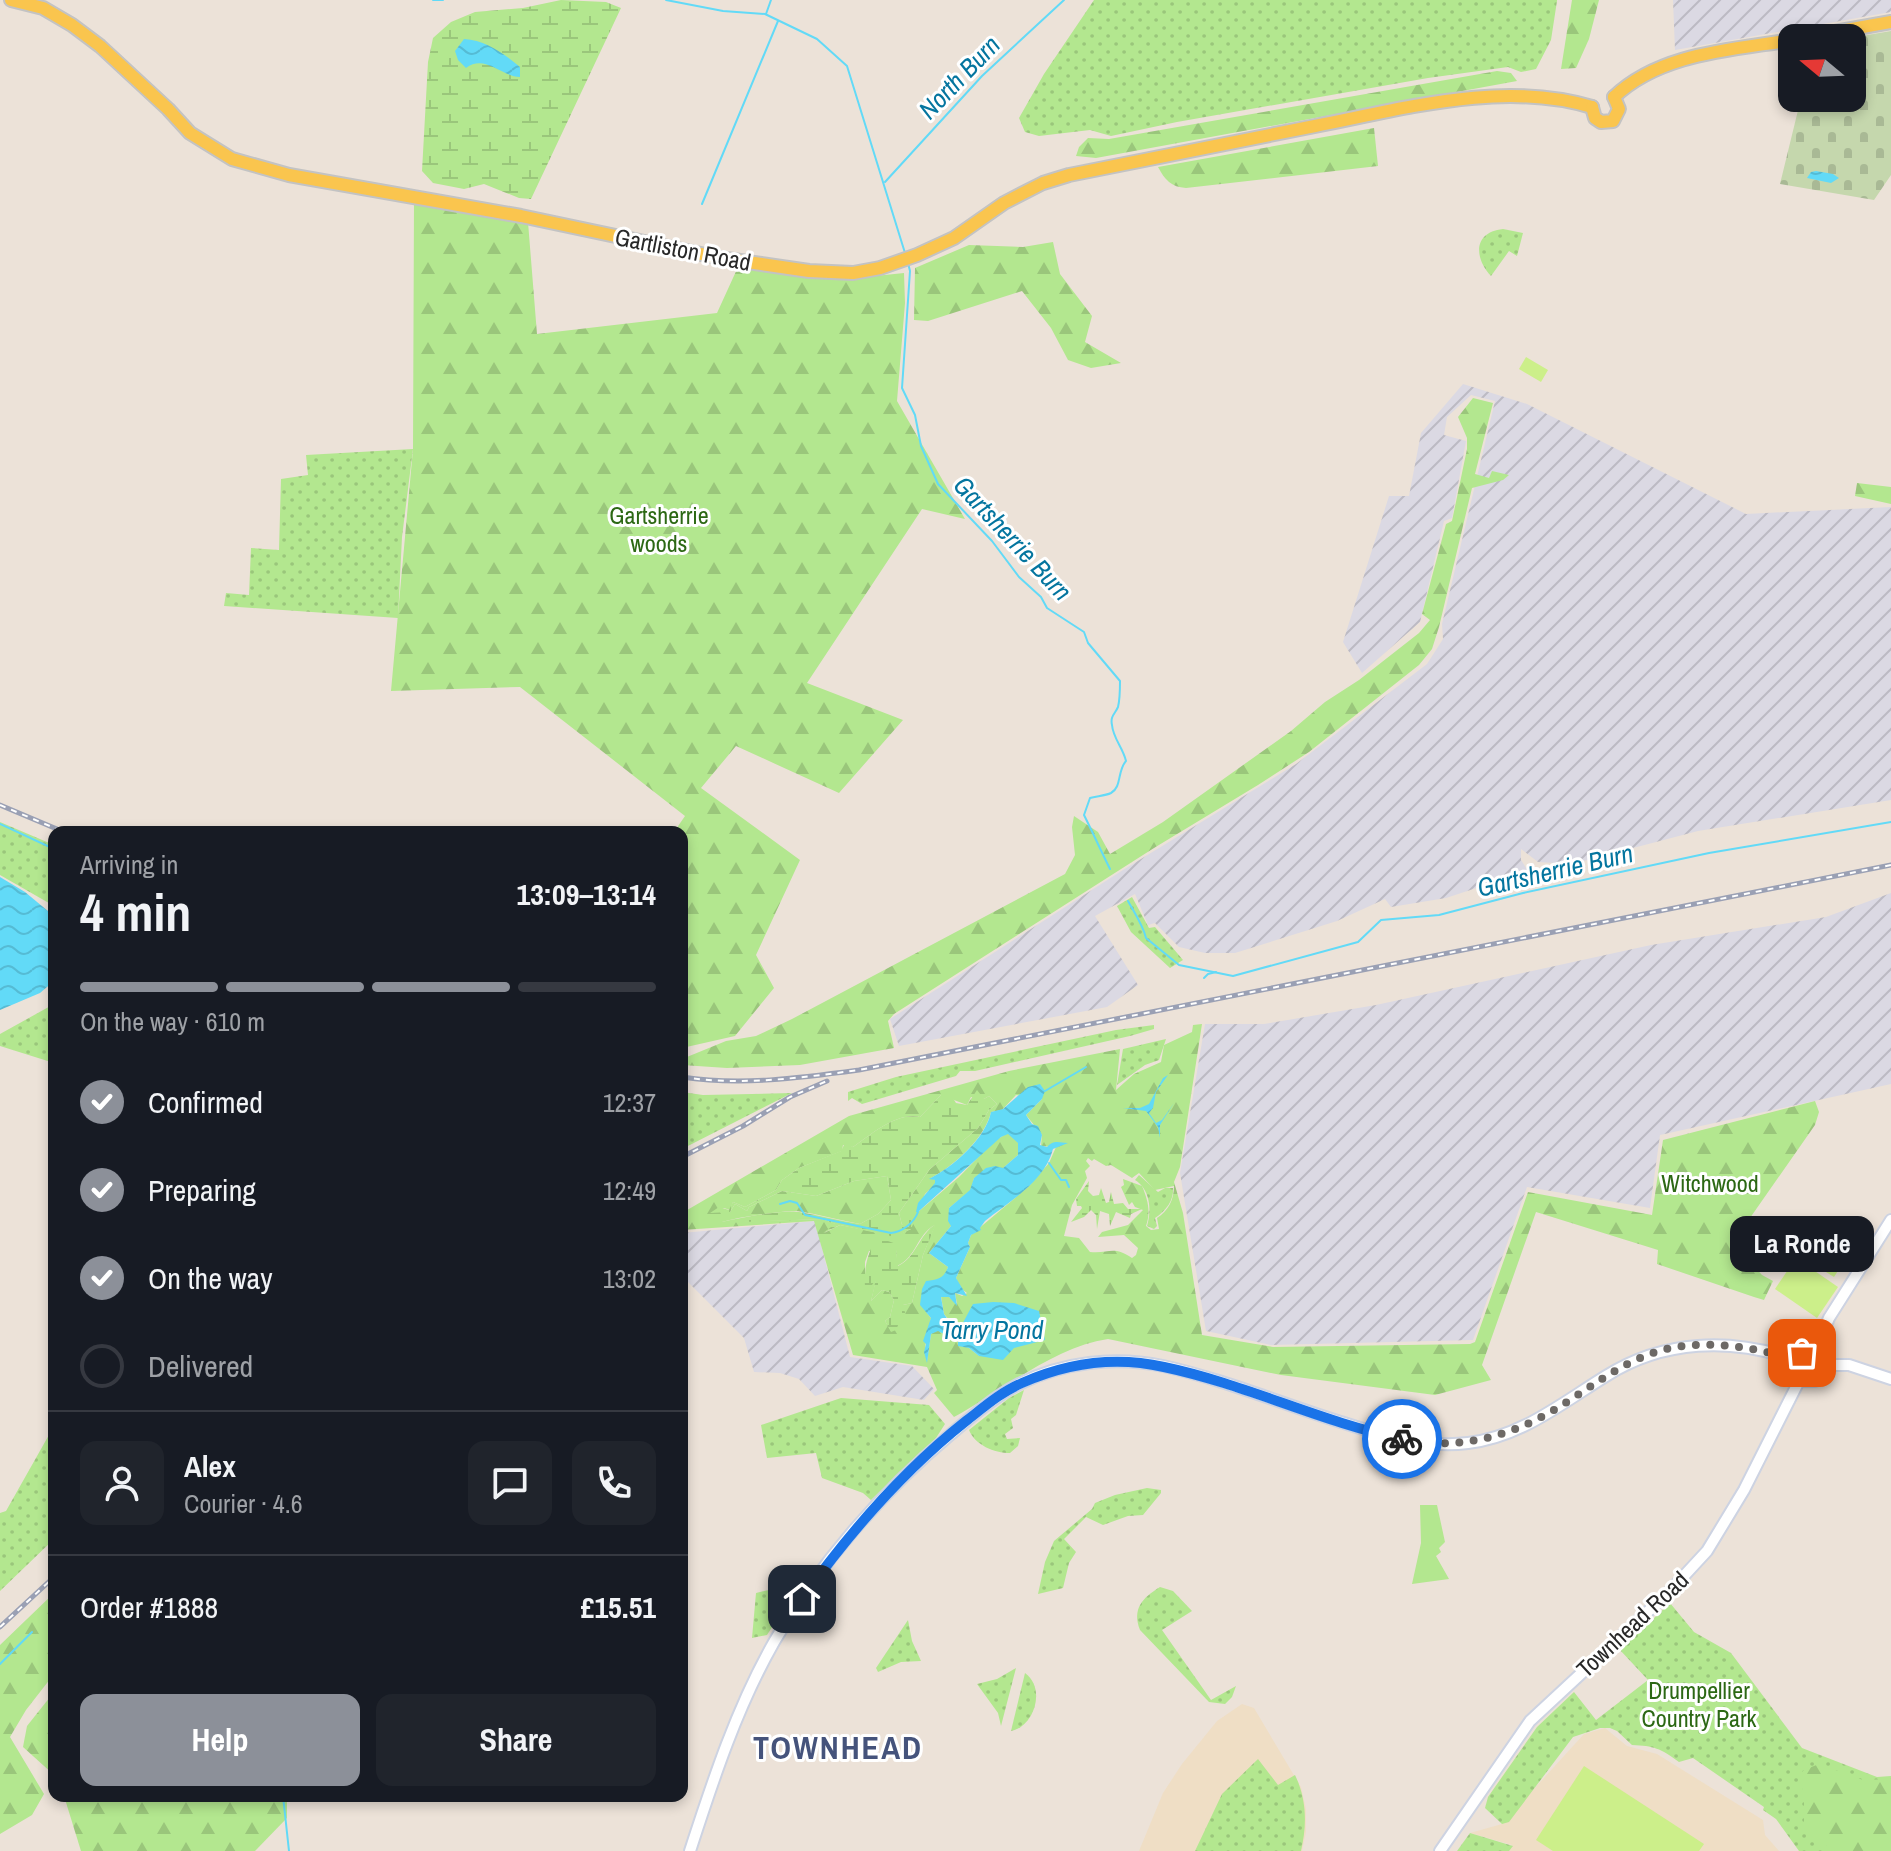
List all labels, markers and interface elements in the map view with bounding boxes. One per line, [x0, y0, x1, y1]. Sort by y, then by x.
north arrow [1778, 24, 1866, 112]
map controls [1778, 24, 1866, 112]
water label: North Burn [911, 28, 1007, 126]
street label: Gartliston Road [612, 220, 754, 278]
water label: Gartsherrie Burn [946, 468, 1080, 608]
park label: Gartsherrie woods [609, 499, 709, 559]
water label: Gartsherrie Burn [1474, 835, 1636, 905]
text: Arriving in [80, 847, 178, 882]
text: 13:09–13:14 [517, 874, 656, 914]
text: 4 min [80, 877, 191, 947]
text: On the way · 610 m [80, 1004, 265, 1039]
icon: check [80, 1080, 124, 1124]
text: Confirmed [148, 1082, 263, 1122]
text: 12:37 [603, 1085, 656, 1120]
park label: Witchwood [1661, 1167, 1759, 1199]
icon: check [80, 1168, 124, 1212]
text: Preparing [148, 1170, 256, 1210]
text: 12:49 [603, 1173, 656, 1208]
callout: La Ronde [1730, 1217, 1874, 1273]
text: La Ronde [1753, 1226, 1851, 1261]
icon: check [80, 1256, 124, 1300]
text: On the way [148, 1258, 272, 1298]
text: 13:02 [603, 1261, 656, 1296]
water label: Tarry Pond [941, 1312, 1043, 1347]
pin [1768, 1319, 1836, 1387]
icon: bag [1780, 1331, 1824, 1375]
text: Delivered [148, 1346, 253, 1386]
courier [1362, 1399, 1442, 1479]
icon: bike [1380, 1417, 1424, 1461]
button: person [80, 1441, 164, 1525]
button: chat [468, 1441, 552, 1525]
button: phone [572, 1441, 656, 1525]
text: Alex [184, 1446, 236, 1486]
text: Courier · 4.6 [184, 1486, 303, 1521]
street label: Townhead Road [1569, 1564, 1695, 1684]
pin [768, 1565, 836, 1633]
icon: home [780, 1577, 824, 1621]
text: Order #1888 [80, 1587, 218, 1627]
text: £15.51 [581, 1587, 656, 1627]
park label: Drumpellier Country Park [1642, 1674, 1757, 1734]
button: Help [80, 1694, 360, 1786]
button: Share [376, 1694, 656, 1786]
district label: TOWNHEAD [753, 1726, 923, 1769]

